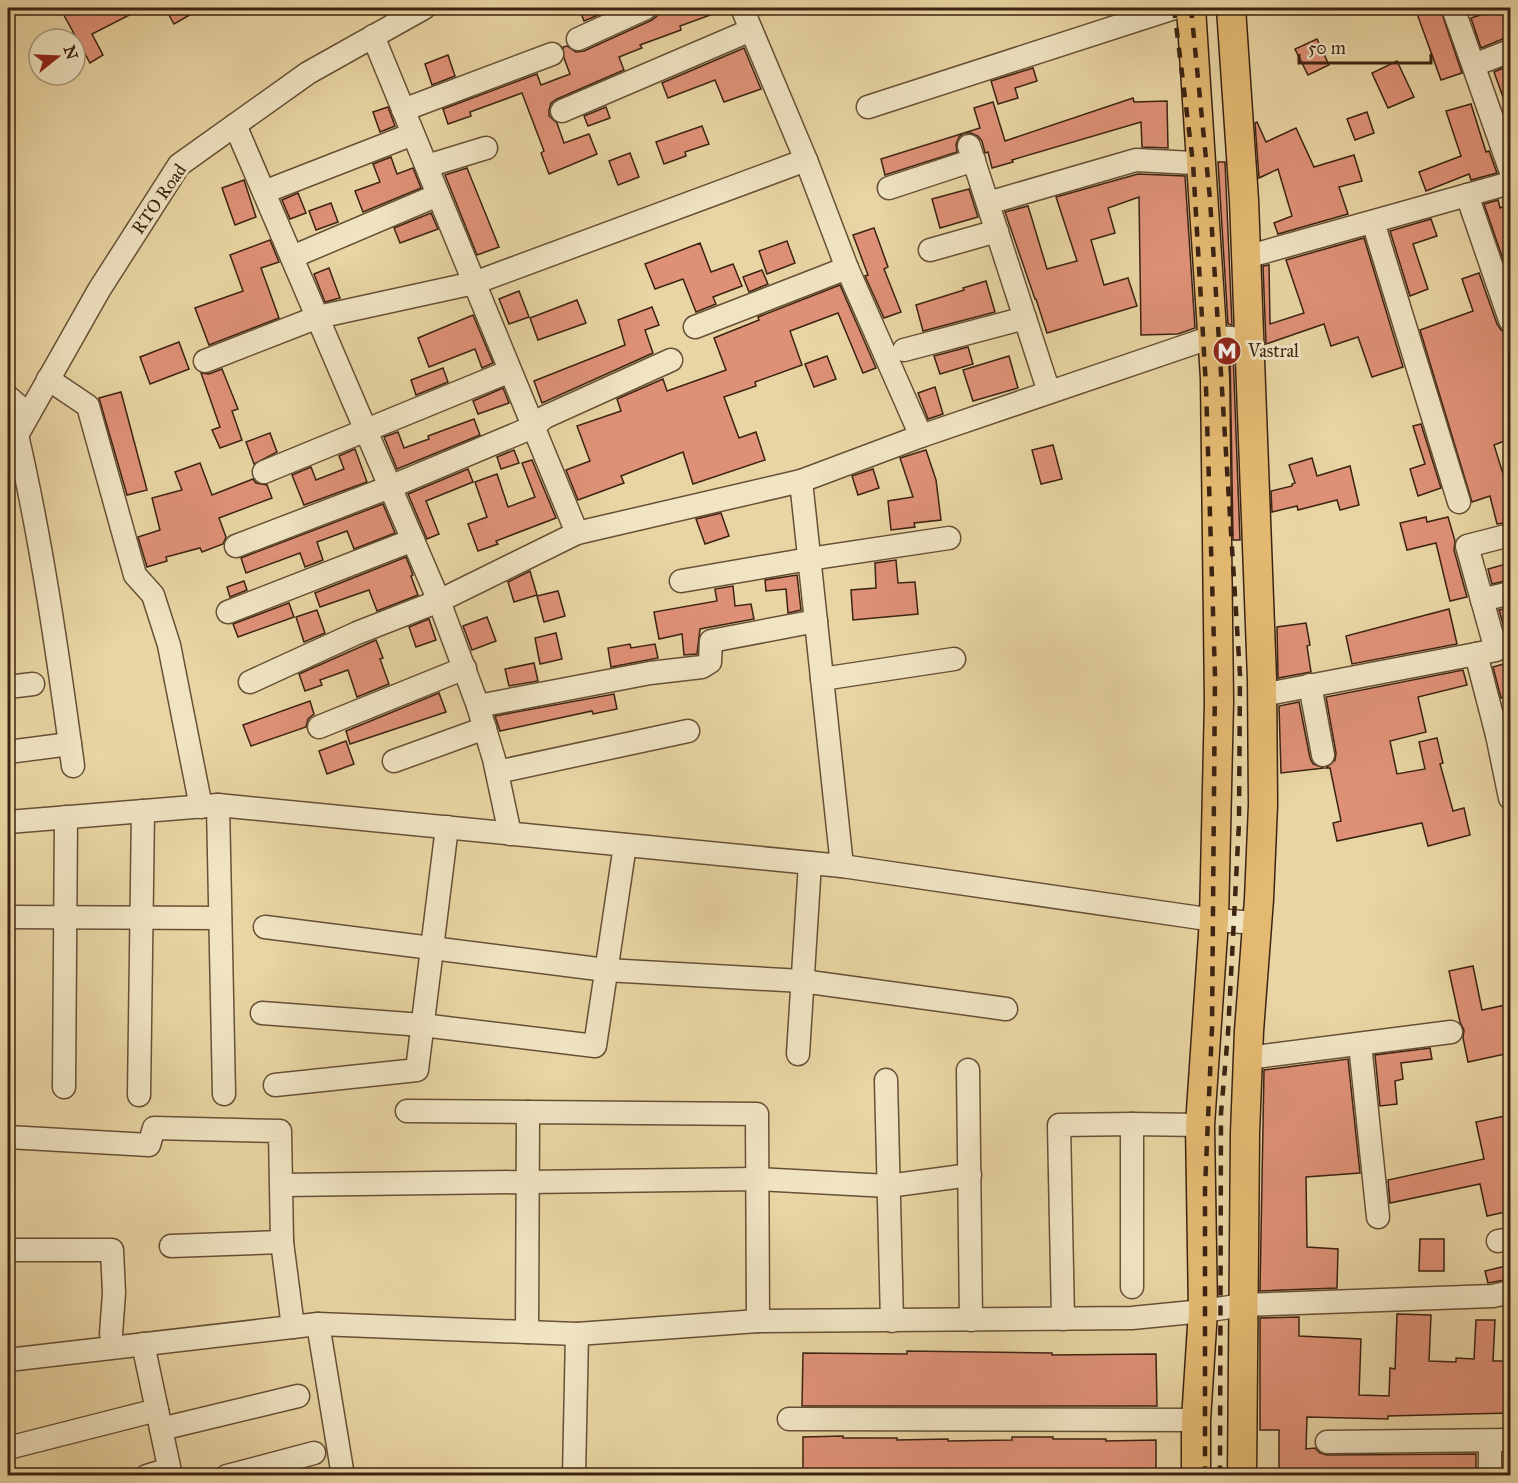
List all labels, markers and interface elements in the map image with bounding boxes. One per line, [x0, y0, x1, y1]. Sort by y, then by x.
north arrow [27, 27, 87, 87]
scale bar [1299, 27, 1431, 65]
text: 50 m [1308, 37, 1346, 59]
text: N [60, 43, 82, 62]
street label: RTO Road [127, 160, 191, 238]
metro station icon: Vastral [1211, 335, 1243, 367]
place label: Vastral [1247, 340, 1299, 362]

